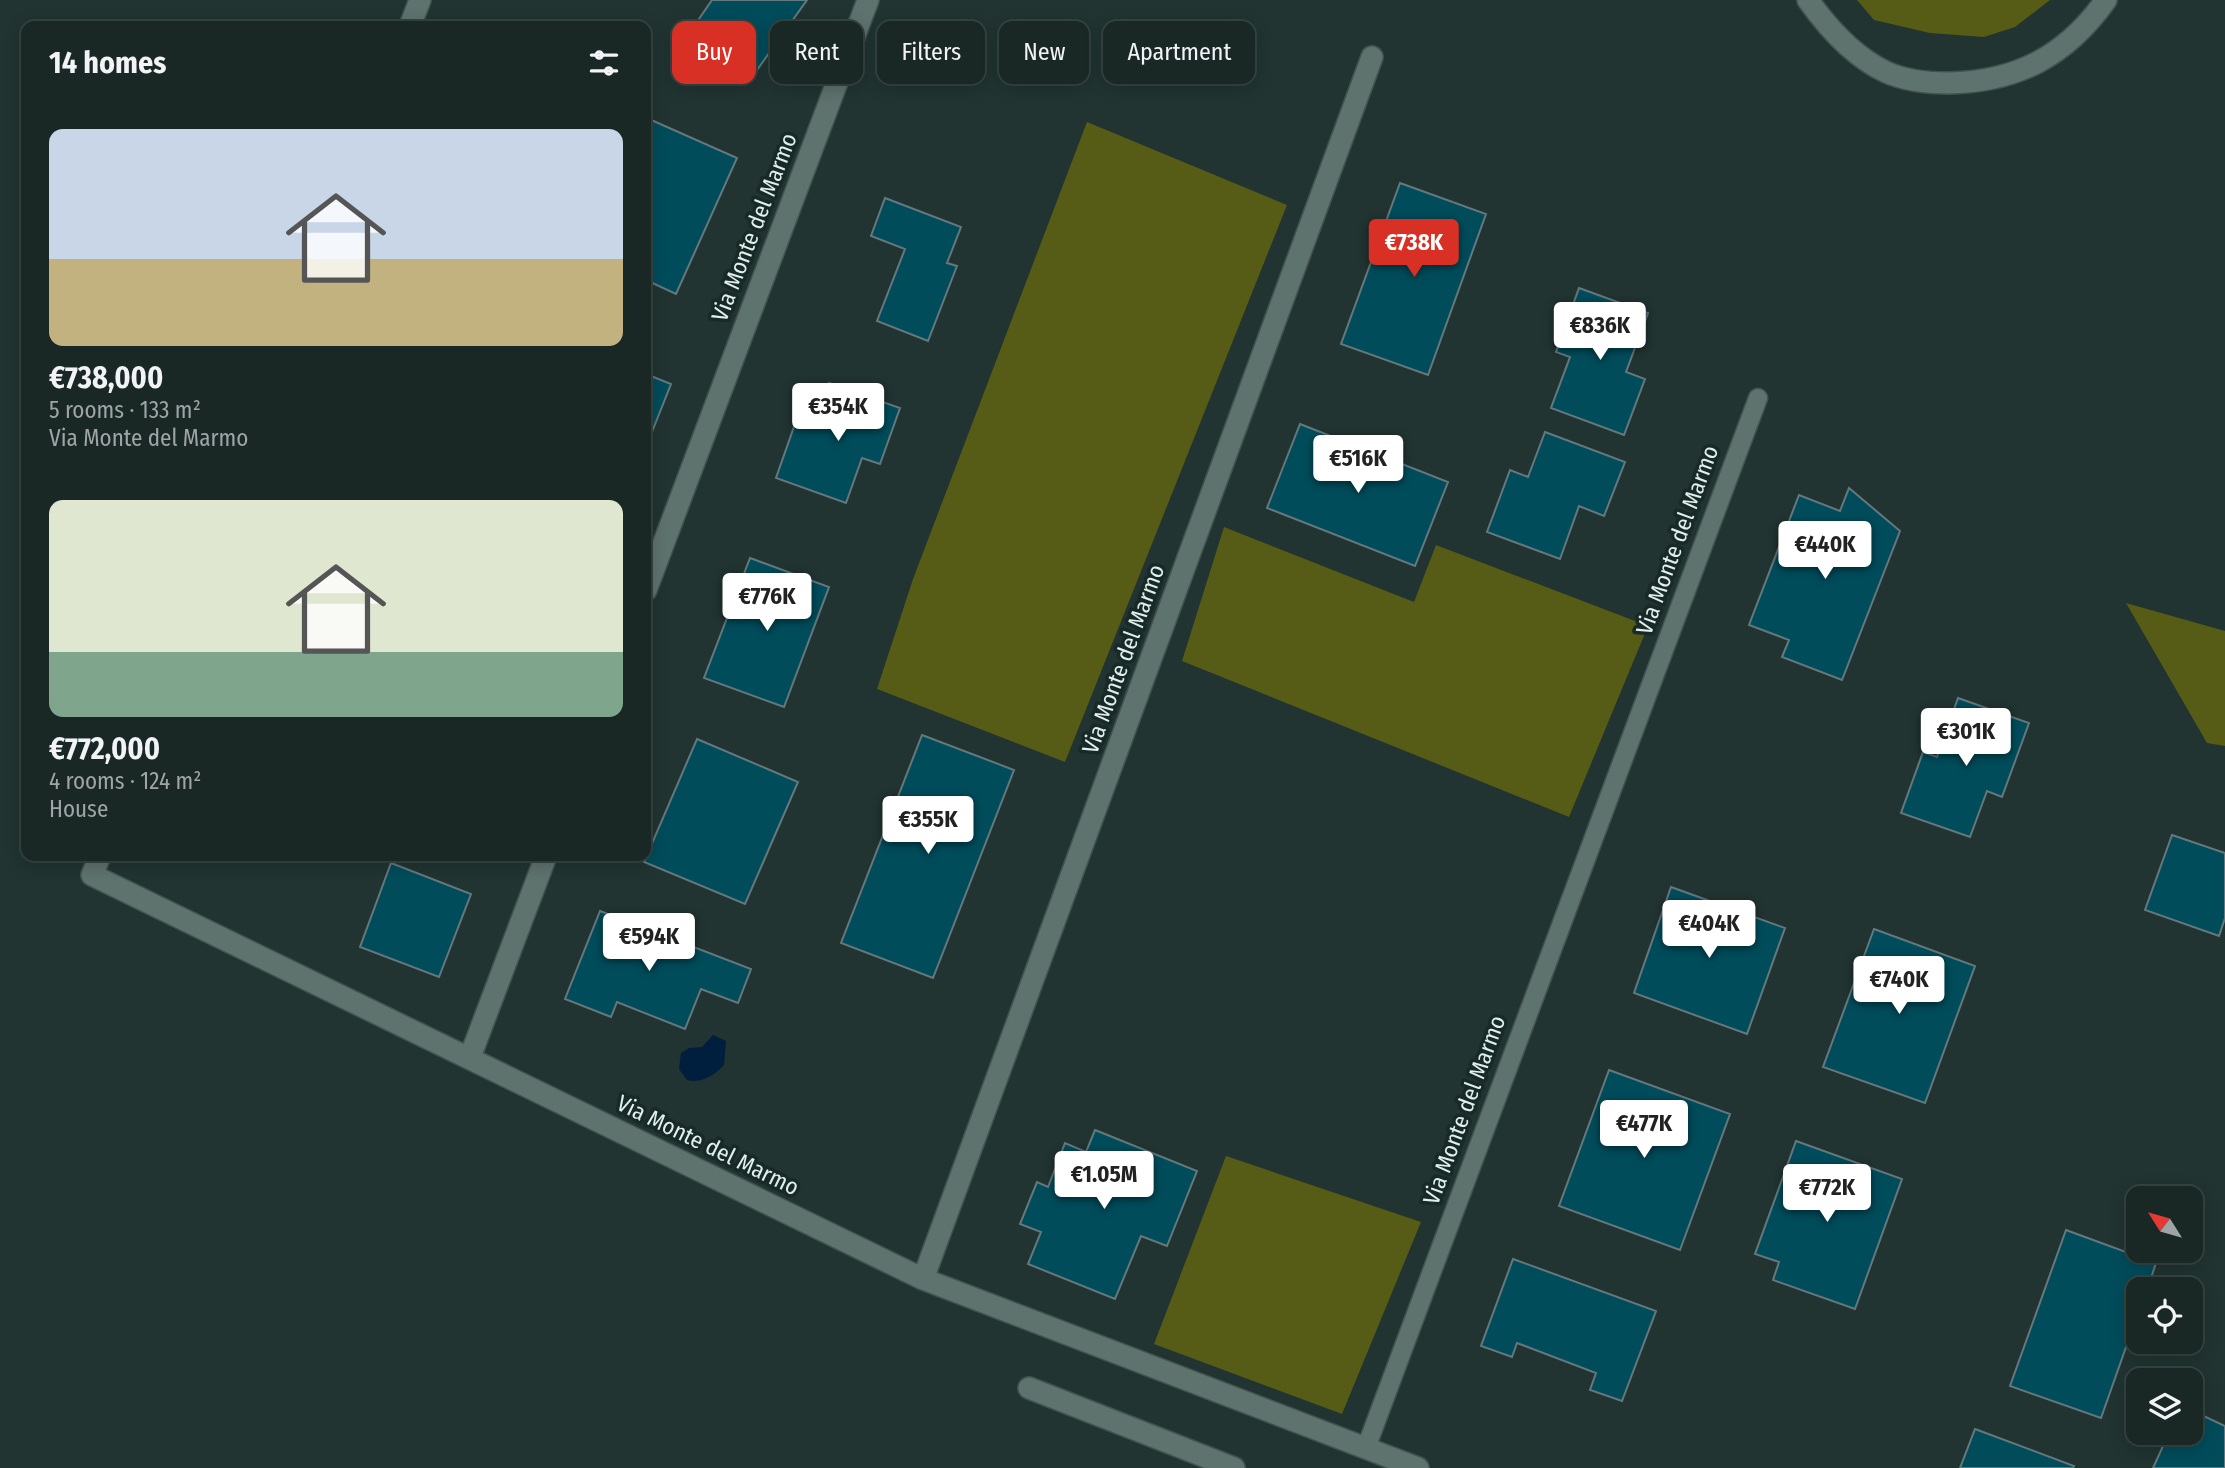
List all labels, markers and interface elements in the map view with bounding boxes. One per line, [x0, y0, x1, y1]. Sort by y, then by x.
chip: Buy [672, 21, 756, 84]
chip: Rent [770, 21, 863, 84]
chip: Filters [877, 21, 985, 84]
chip: New [999, 21, 1089, 84]
chip: Apartment [1103, 21, 1255, 84]
icon: filters [585, 44, 623, 82]
text: 14 homes [49, 45, 166, 81]
street label: Via Monte del Marmo [705, 129, 803, 325]
icon: home [273, 175, 399, 301]
pin: €738K [1365, 219, 1463, 279]
text: €738K [1385, 228, 1443, 256]
pin: €836K [1551, 302, 1649, 362]
text: €836K [1570, 311, 1630, 339]
text: €738,000 [49, 360, 163, 396]
pin: €354K [789, 384, 887, 443]
text: €354K [808, 392, 868, 420]
text: 5 rooms · 133 m² [49, 396, 201, 424]
text: Via Monte del Marmo [49, 424, 248, 452]
pin: €516K [1309, 435, 1407, 495]
street label: Via Monte del Marmo [1630, 442, 1724, 638]
text: €516K [1329, 444, 1387, 472]
pin: €440K [1776, 522, 1874, 581]
text: €440K [1794, 530, 1856, 558]
icon: home [273, 546, 399, 672]
street label: Via Monte del Marmo [1076, 561, 1170, 757]
pin: €776K [718, 574, 816, 633]
text: €776K [739, 582, 796, 610]
pin: €301K [1917, 708, 2015, 768]
text: €301K [1937, 717, 1995, 745]
text: €772,000 [49, 731, 160, 767]
text: 4 rooms · 124 m² [49, 767, 201, 795]
text: House [49, 795, 108, 823]
pin: €355K [879, 796, 977, 856]
text: €355K [898, 805, 958, 833]
pin: €404K [1660, 900, 1758, 960]
text: €404K [1678, 909, 1740, 937]
pin: €594K [600, 914, 698, 973]
text: €594K [619, 922, 679, 950]
pin: €740K [1850, 956, 1948, 1016]
text: €740K [1869, 965, 1929, 993]
street label: Via Monte del Marmo [1417, 1012, 1511, 1208]
street label: Via Monte del Marmo [612, 1089, 804, 1201]
pin: €477K [1595, 1100, 1693, 1160]
text: €477K [1616, 1109, 1672, 1137]
pin: €1.05M [1047, 1152, 1161, 1211]
text: €1.05M [1071, 1160, 1137, 1188]
pin: €772K [1778, 1164, 1876, 1224]
text: €772K [1799, 1173, 1855, 1201]
north arrow [2126, 1186, 2203, 1264]
map controls [2126, 1186, 2203, 1445]
button: locate [2126, 1277, 2203, 1354]
button: layers [2126, 1368, 2203, 1445]

